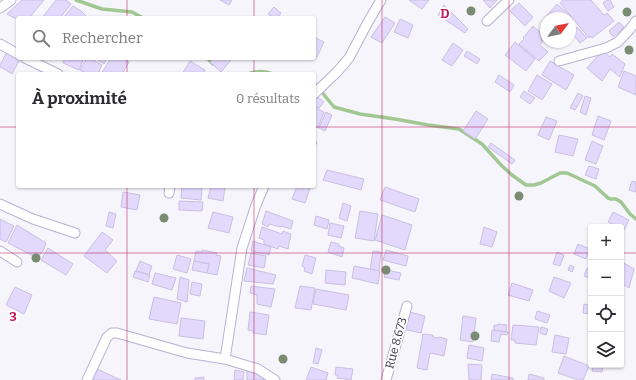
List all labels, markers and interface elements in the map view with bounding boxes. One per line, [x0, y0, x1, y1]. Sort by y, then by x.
text: D [440, 6, 450, 21]
north arrow [540, 12, 576, 48]
search box [16, 16, 316, 60]
icon: search [30, 27, 52, 49]
text: Rechercher [62, 29, 143, 47]
text: À proximité [32, 88, 127, 109]
text: 0 résultats [236, 91, 300, 106]
map controls [588, 224, 624, 368]
button: + [588, 224, 624, 260]
button: − [588, 260, 624, 296]
button: locate [588, 296, 624, 332]
text: 3 [9, 309, 17, 324]
street label: Rue 8.673 [382, 316, 410, 370]
button: layers [588, 332, 624, 368]

